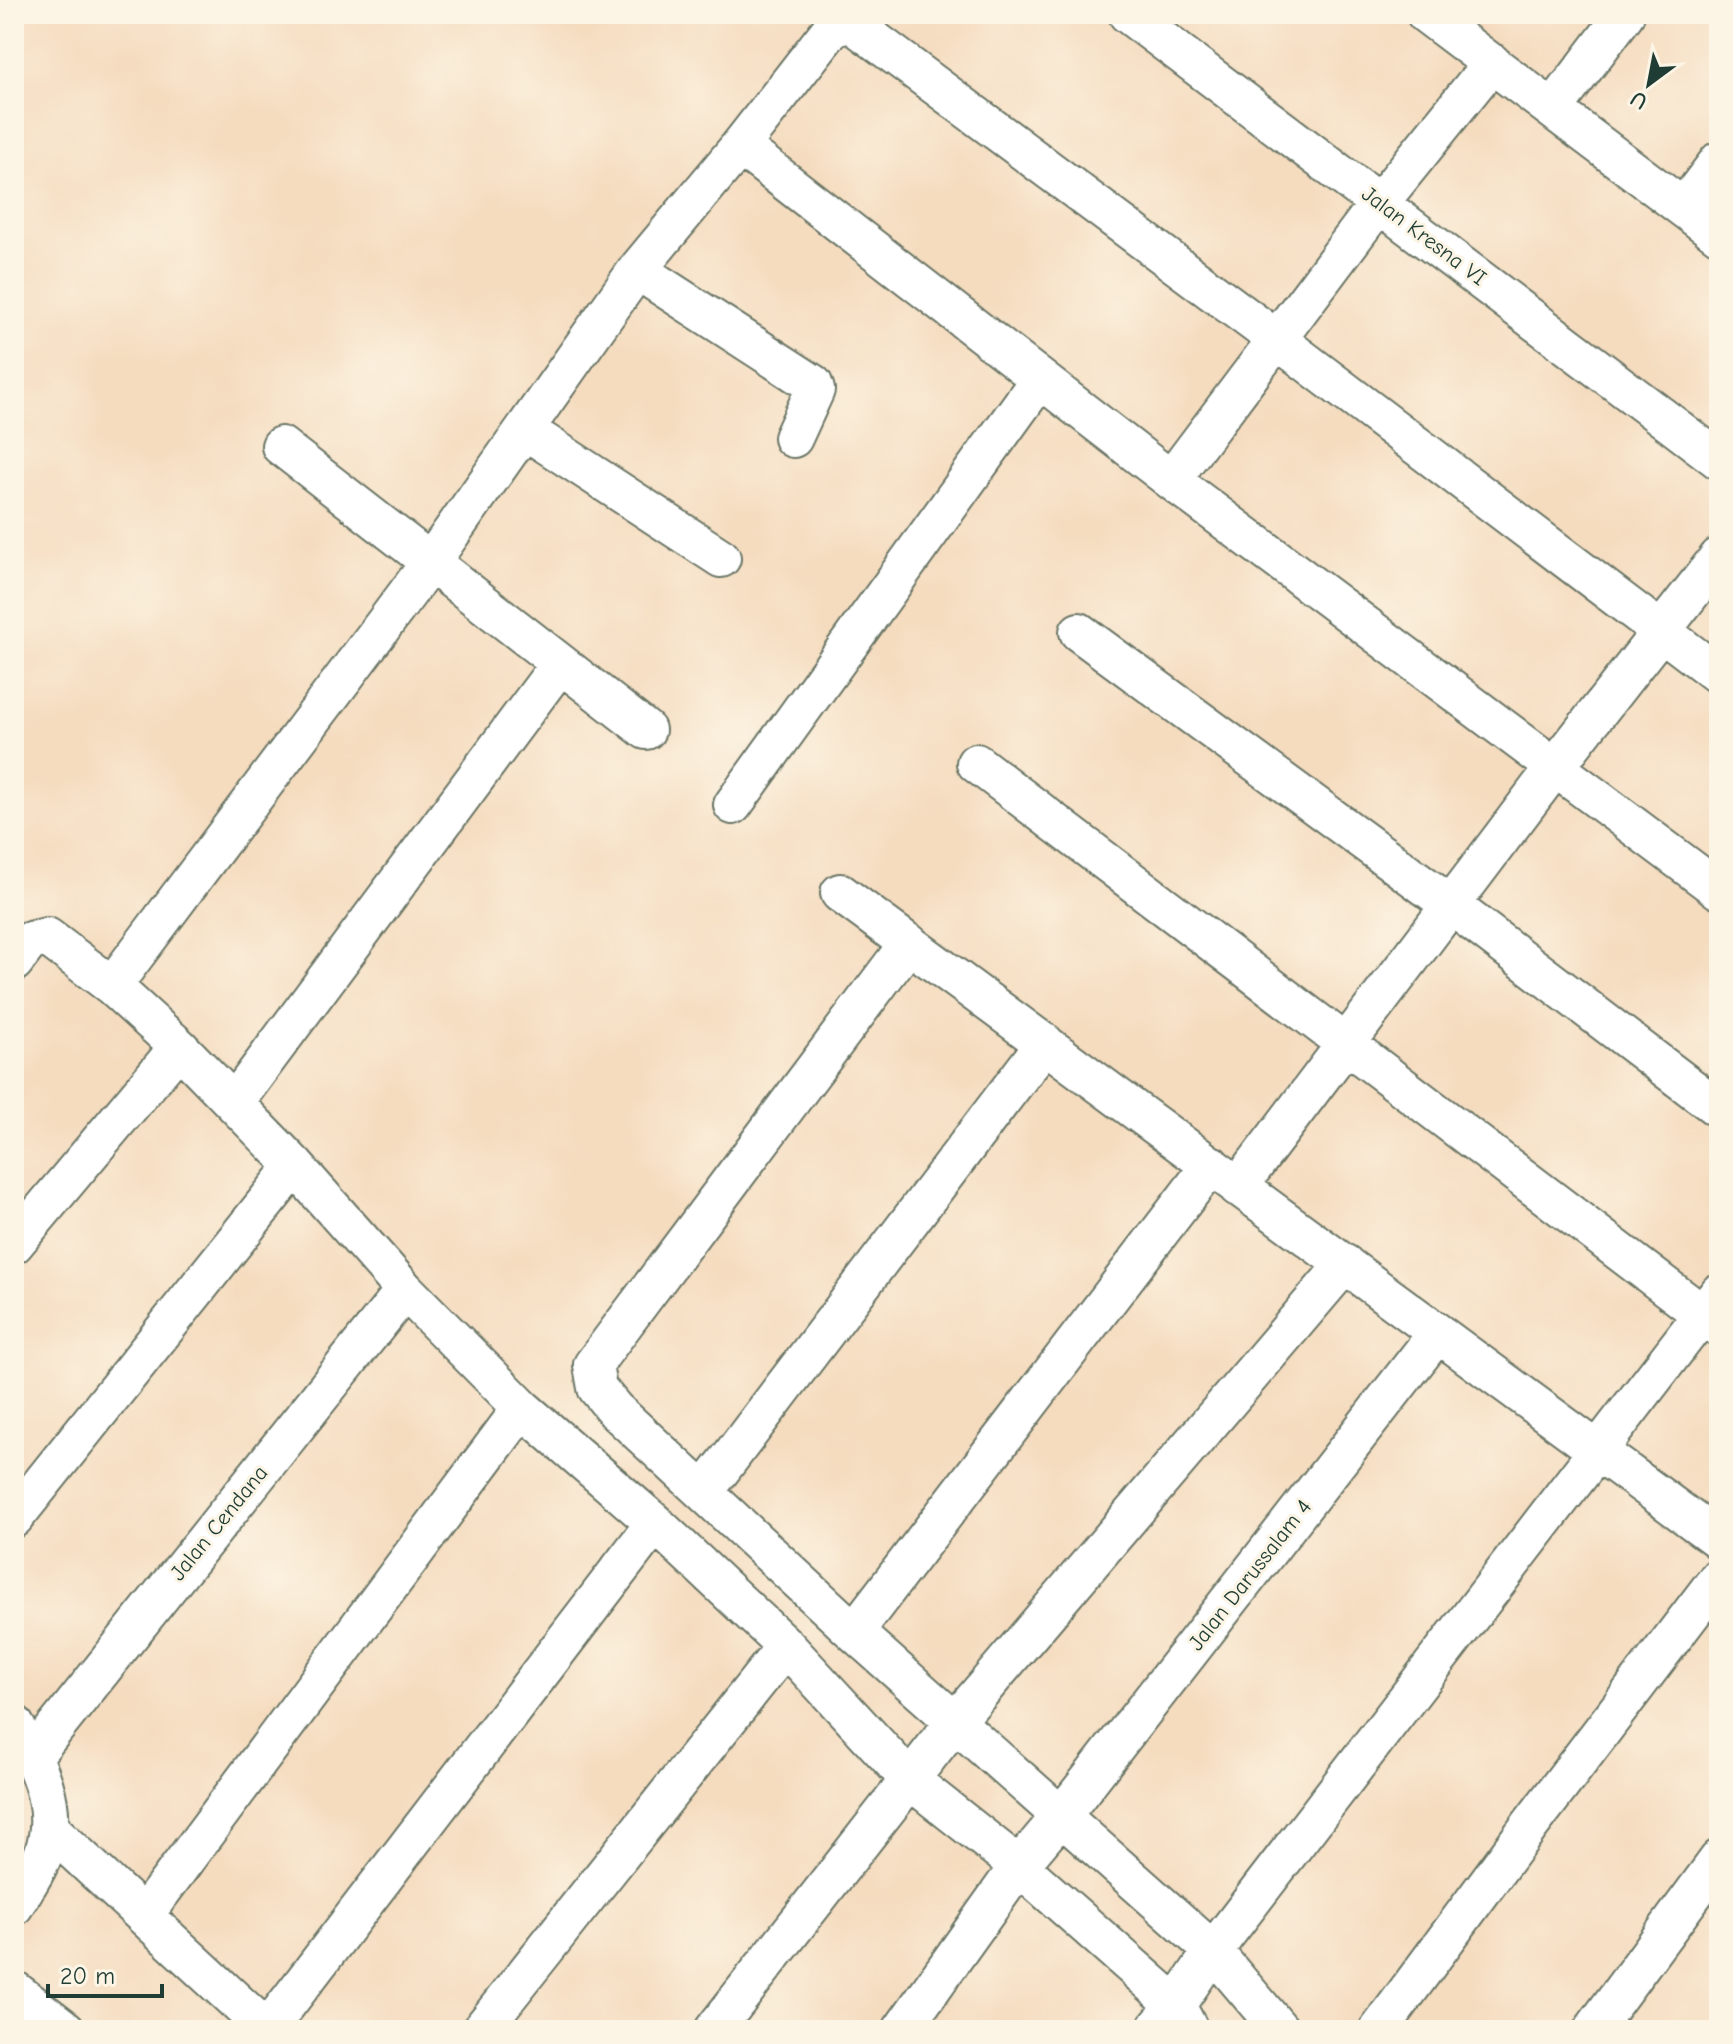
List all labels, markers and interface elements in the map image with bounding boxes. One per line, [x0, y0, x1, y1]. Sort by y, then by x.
north arrow [1609, 44, 1689, 124]
text: U [1626, 85, 1652, 115]
street label: Jalan Kresna VI [1357, 181, 1491, 291]
street label: Jalan Cendana [165, 1460, 273, 1586]
street label: Jalan Darussalam 4 [1183, 1494, 1317, 1656]
scale bar [48, 1948, 162, 1998]
text: 20 m [60, 1962, 115, 1990]

